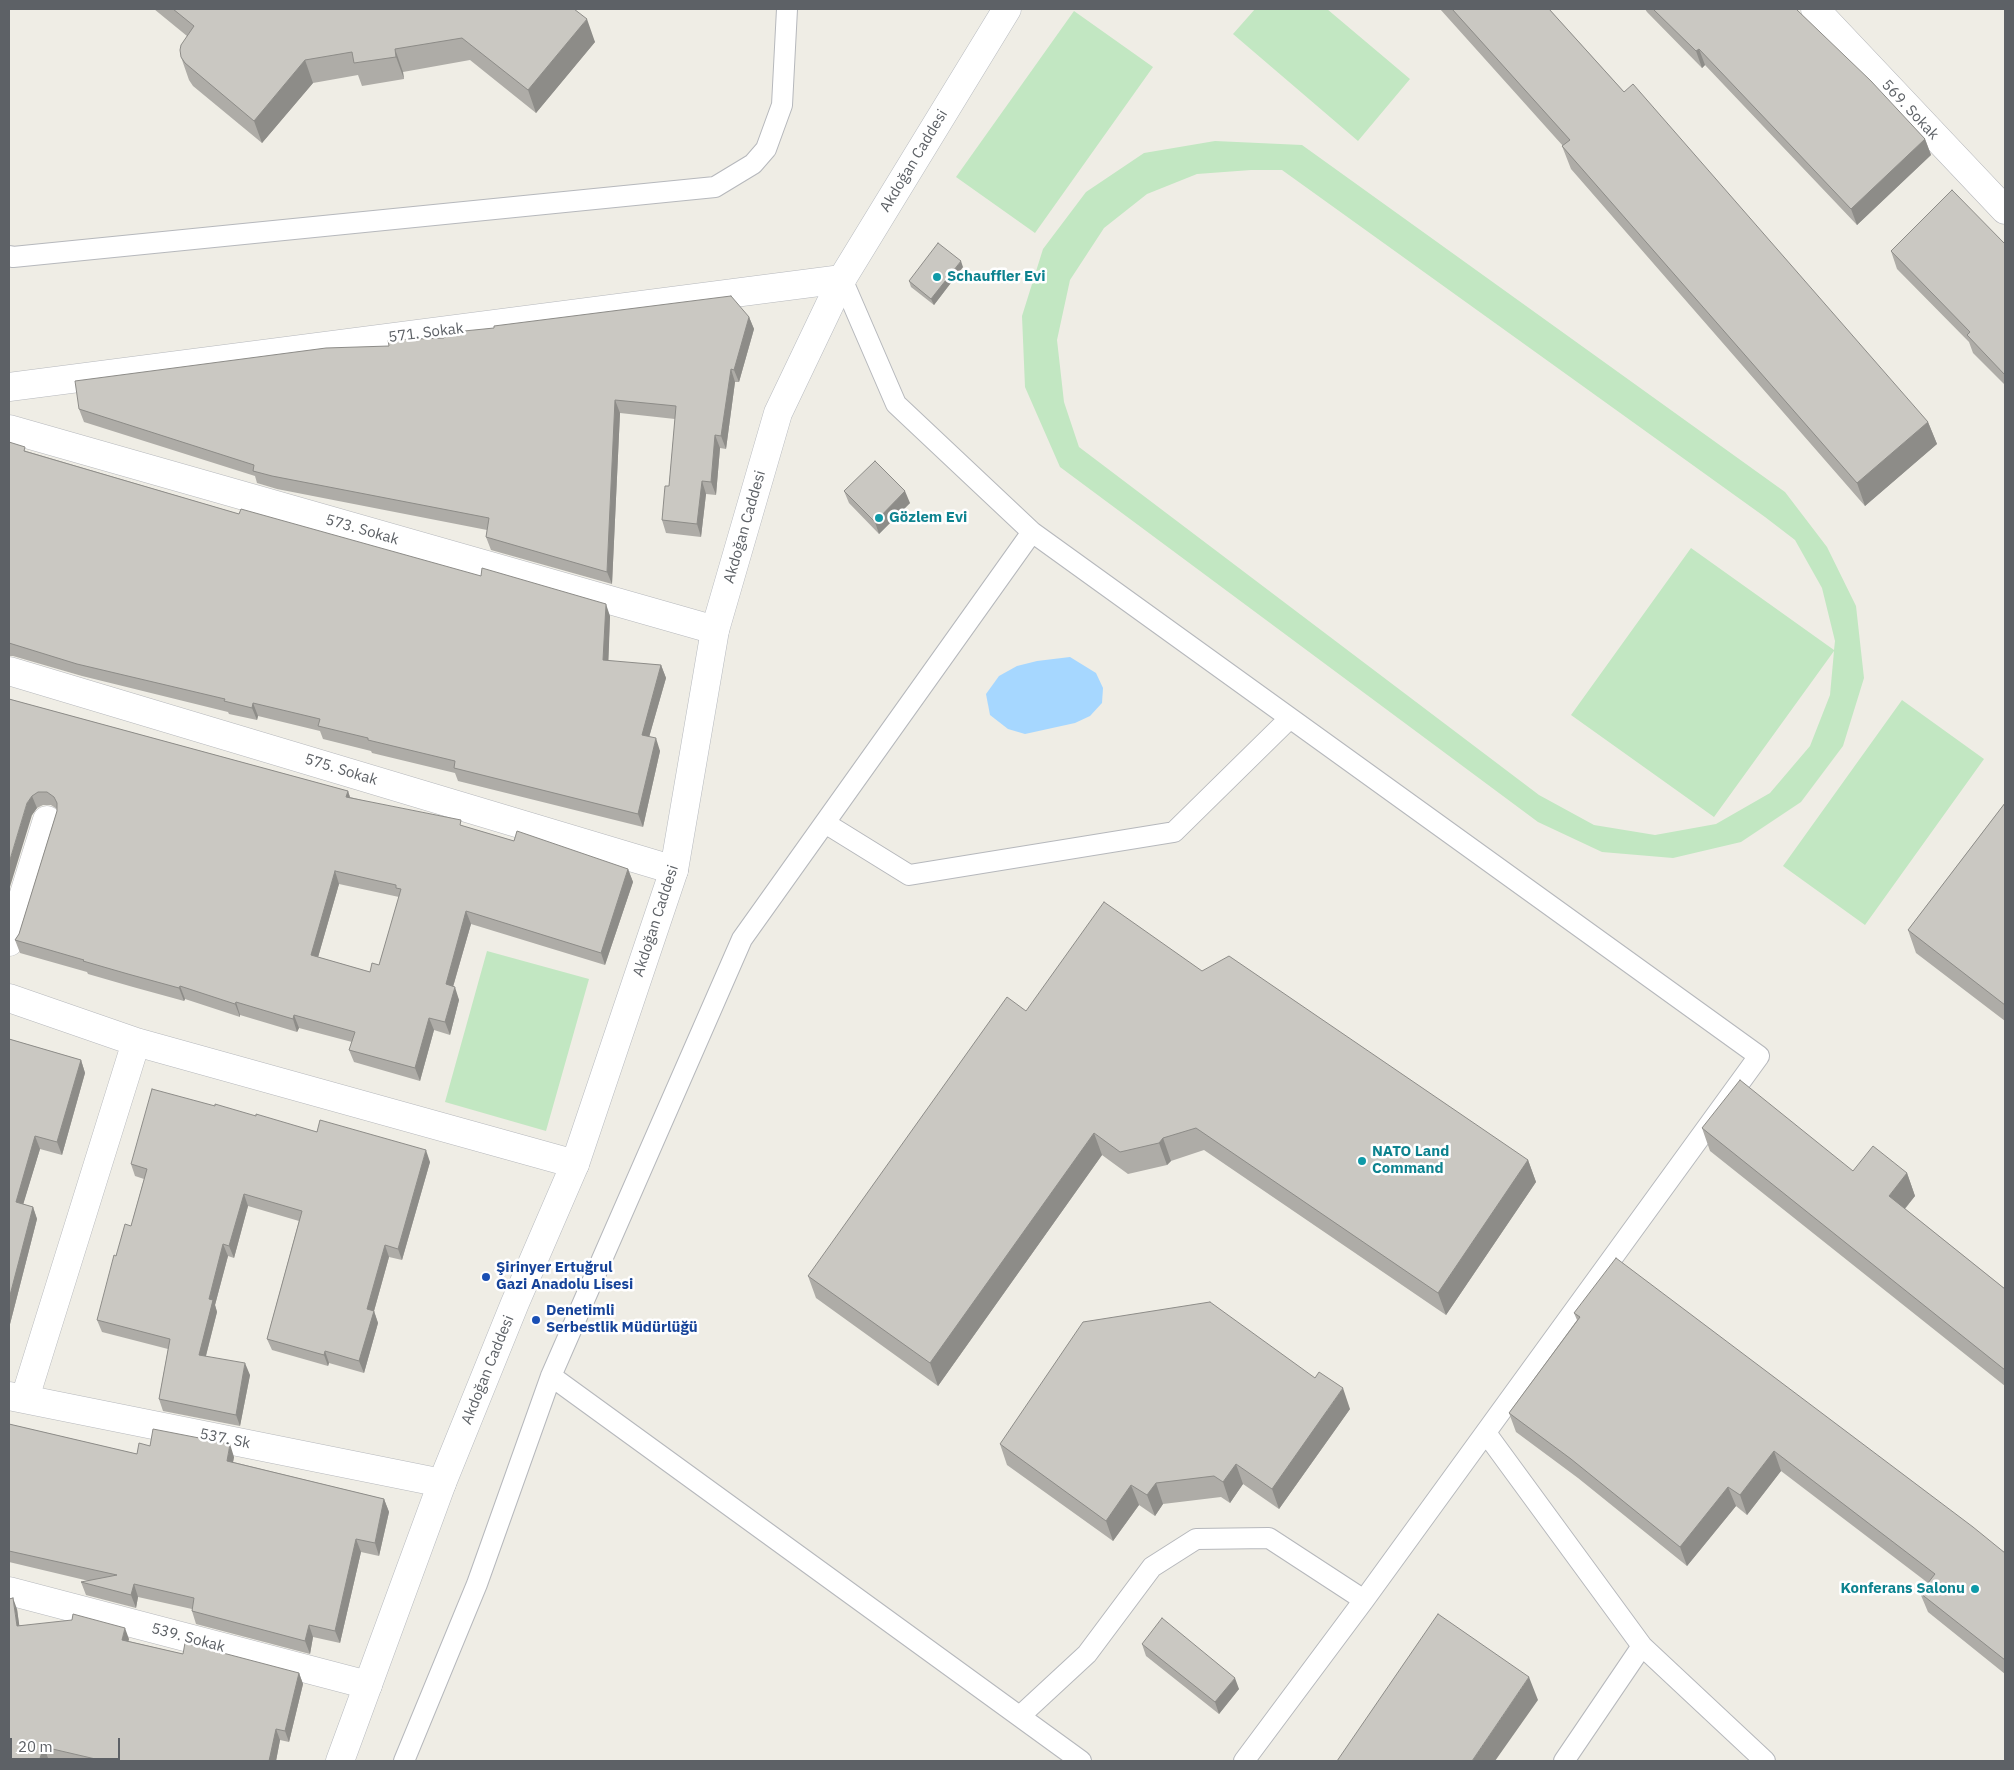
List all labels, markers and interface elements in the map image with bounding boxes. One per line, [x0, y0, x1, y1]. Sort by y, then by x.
street label: 569. Sokak [1878, 76, 1942, 144]
street label: Akdoğan Caddesi [876, 106, 952, 216]
place label: Schauffler Evi [947, 268, 1045, 286]
marker: Schauffler Evi [931, 271, 943, 283]
street label: 571. Sokak [387, 319, 465, 347]
street label: Akdoğan Caddesi [720, 469, 770, 585]
place label: Gözlem Evi [889, 509, 967, 527]
street label: 573. Sokak [323, 511, 401, 549]
marker: Gözlem Evi [873, 512, 885, 524]
street label: 575. Sokak [302, 750, 380, 790]
street label: Akdoğan Caddesi [629, 863, 683, 979]
place label: NATO Land Command [1372, 1143, 1449, 1178]
marker: NATO Land Command [1356, 1155, 1368, 1167]
place label: Şirinyer Ertuğrul Gazi Anadolu Lisesi [496, 1259, 633, 1294]
marker: Şirinyer Ertuğrul Gazi Anadolu Lisesi [480, 1271, 492, 1283]
place label: Denetimli Serbestlik Müdürlüğü [546, 1302, 698, 1337]
street label: Akdoğan Caddesi [458, 1313, 518, 1427]
marker: Denetimli Serbestlik Müdürlüğü [530, 1314, 542, 1326]
street label: 537. Sk [198, 1425, 252, 1453]
place label: Konferans Salonu [1841, 1580, 1965, 1598]
marker: Konferans Salonu [1969, 1583, 1981, 1595]
street label: 539. Sokak [149, 1620, 227, 1656]
scale bar [12, 1728, 122, 1760]
text: 20 m [18, 1737, 53, 1756]

